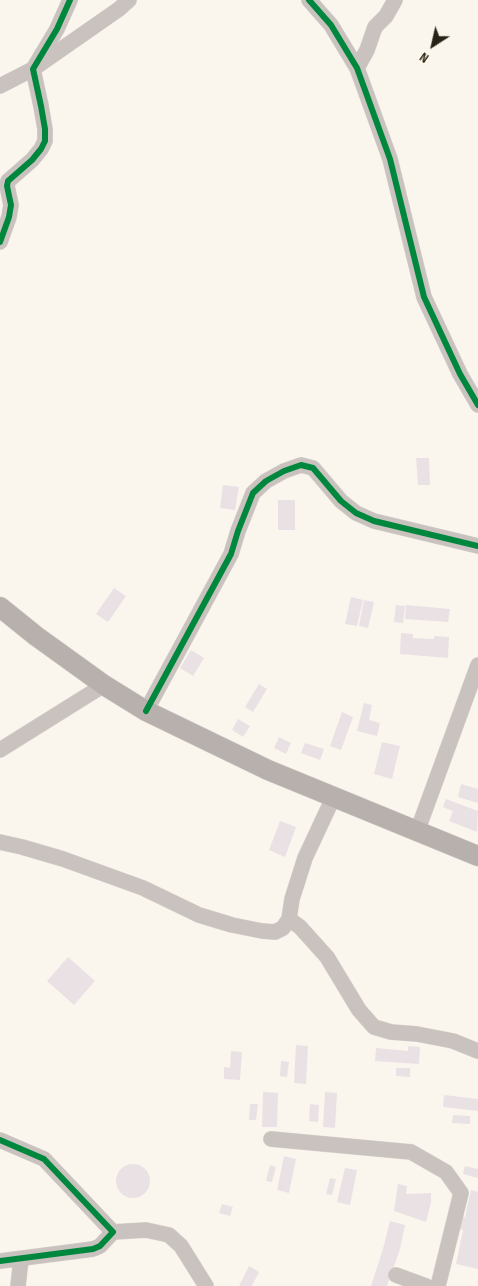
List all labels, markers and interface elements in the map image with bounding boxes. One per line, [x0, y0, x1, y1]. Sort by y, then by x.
north arrow [408, 20, 458, 70]
text: N [416, 49, 432, 67]

